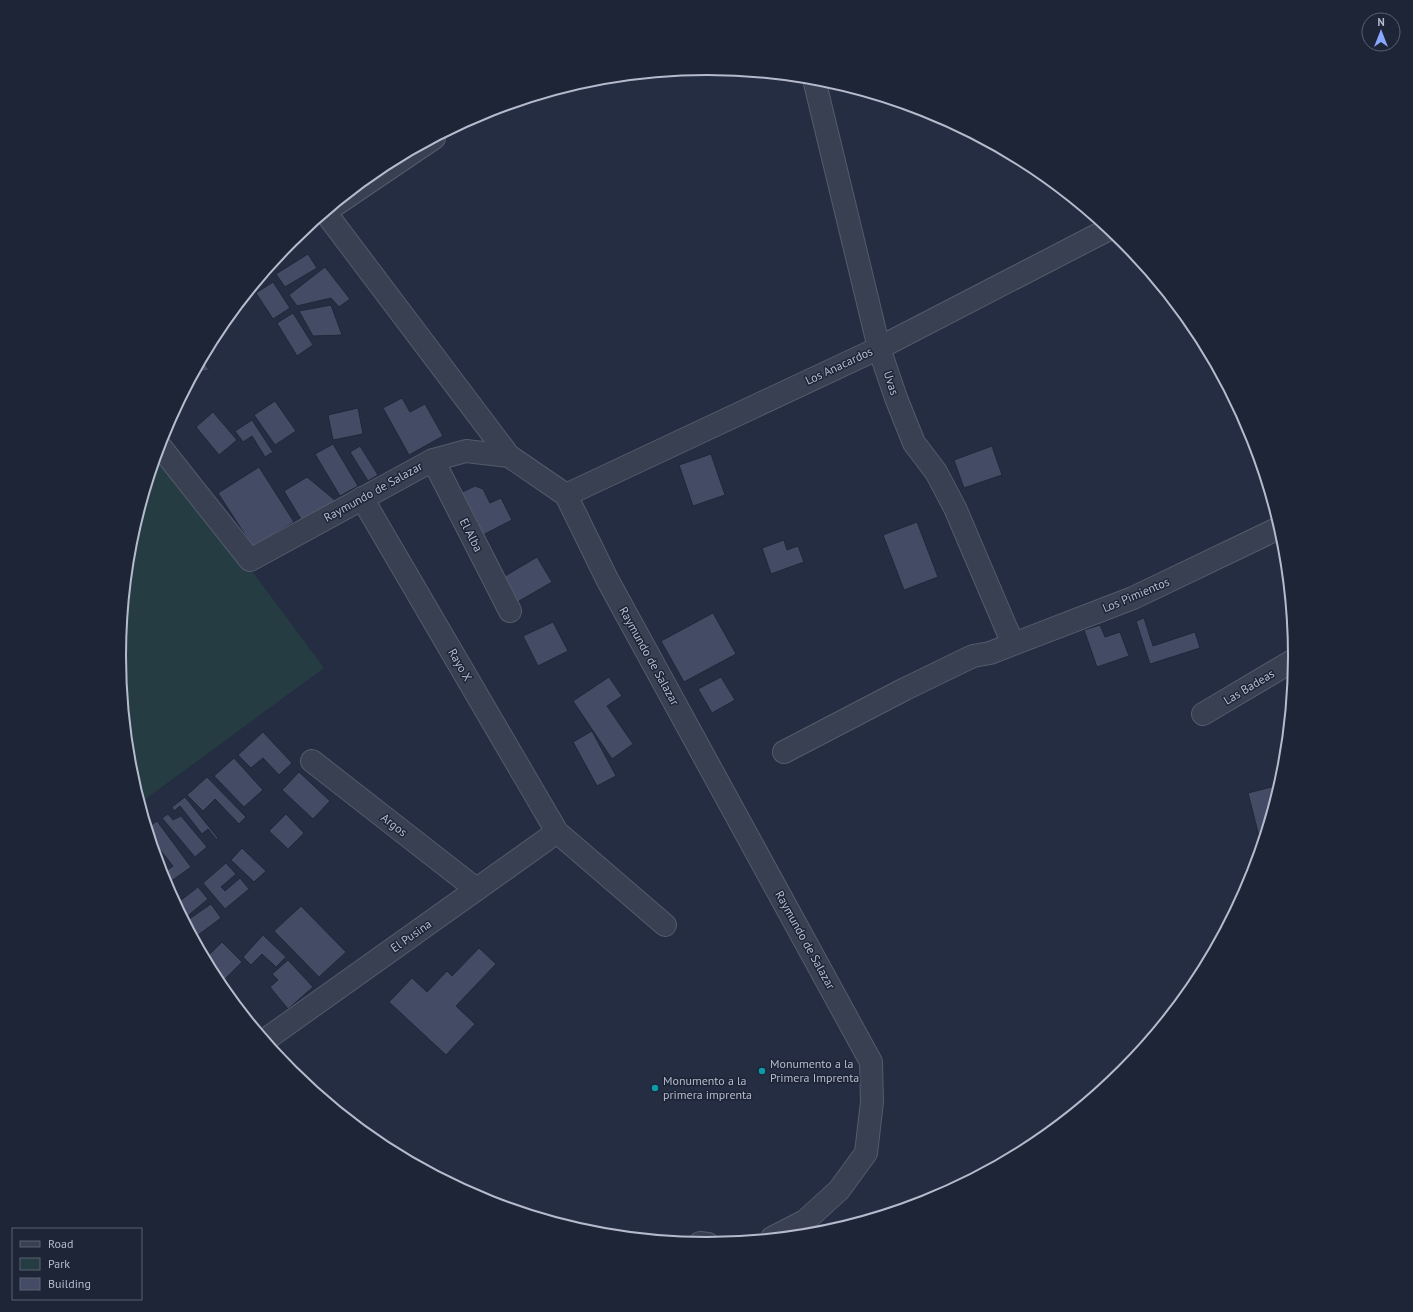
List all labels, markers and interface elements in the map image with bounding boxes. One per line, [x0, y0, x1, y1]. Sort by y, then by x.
north arrow [1361, 12, 1401, 52]
text: N [1377, 15, 1385, 29]
street label: Los Anacardos [803, 343, 875, 388]
street label: Uvas [881, 369, 902, 397]
street label: Raymundo de Salazar [321, 458, 425, 525]
street label: El Alba [457, 515, 486, 554]
street label: Los Pimientos [1100, 574, 1171, 615]
street label: Raymundo de Salazar [616, 604, 683, 708]
street label: Rayo X [445, 646, 476, 684]
street label: Las Badeas [1221, 666, 1277, 708]
street label: Argos [378, 810, 410, 839]
street label: Raymundo de Salazar [772, 888, 839, 992]
street label: El Pusina [387, 916, 434, 955]
place label: Monumento a la Primera Imprenta [770, 1056, 859, 1085]
marker: Monumento a la Primera Imprenta [757, 1066, 767, 1076]
place label: Monumento a la primera imprenta [663, 1073, 752, 1102]
marker: Monumento a la primera imprenta [650, 1083, 660, 1093]
legend [12, 1228, 142, 1300]
text: Road [48, 1236, 73, 1251]
text: Park [48, 1256, 70, 1271]
text: Building [48, 1276, 91, 1291]

